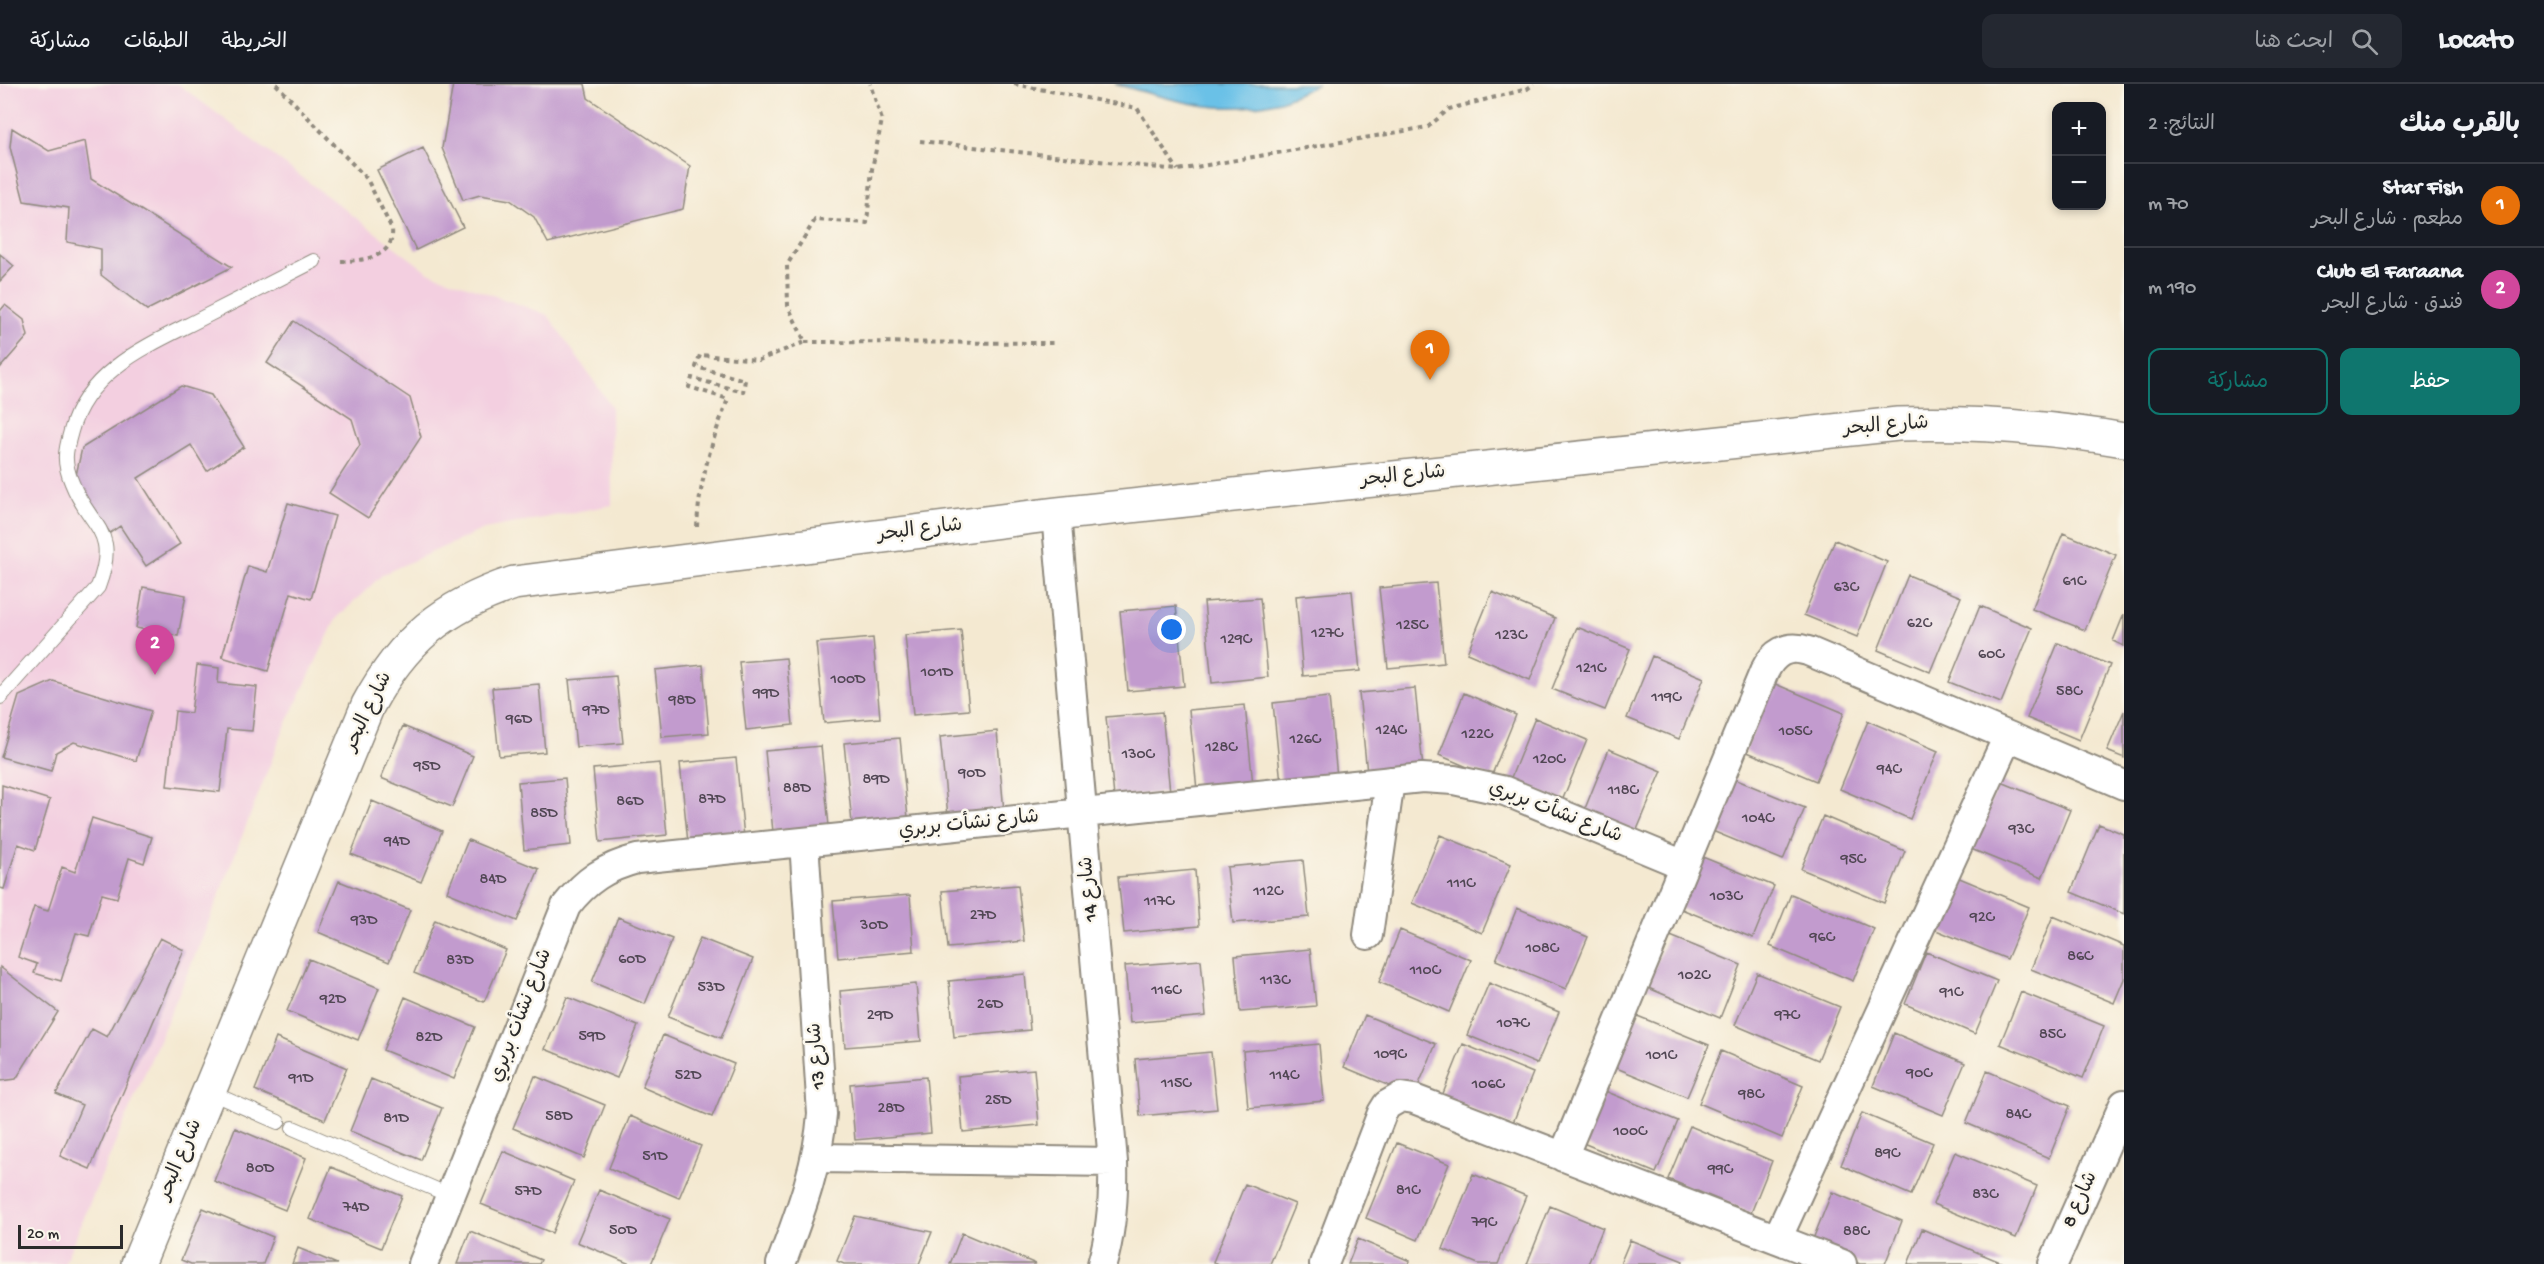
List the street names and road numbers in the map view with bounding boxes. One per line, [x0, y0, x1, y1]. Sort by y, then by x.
street label: شارع البحر [1841, 412, 1929, 442]
street label: شارع البحر [1357, 460, 1447, 493]
street label: شارع البحر [874, 513, 964, 548]
street label: شارع البحر [338, 668, 398, 757]
street label: شارع نشأت بربري [1485, 774, 1626, 849]
street label: شارع نشأت بربري [897, 803, 1040, 844]
street label: شارع 14 [1075, 855, 1104, 924]
street label: شارع نشأت بربري [483, 945, 558, 1086]
street label: شارع 13 [803, 1022, 832, 1091]
street label: شارع البحر [152, 1116, 208, 1206]
street label: شارع 8 [2058, 1168, 2104, 1232]

